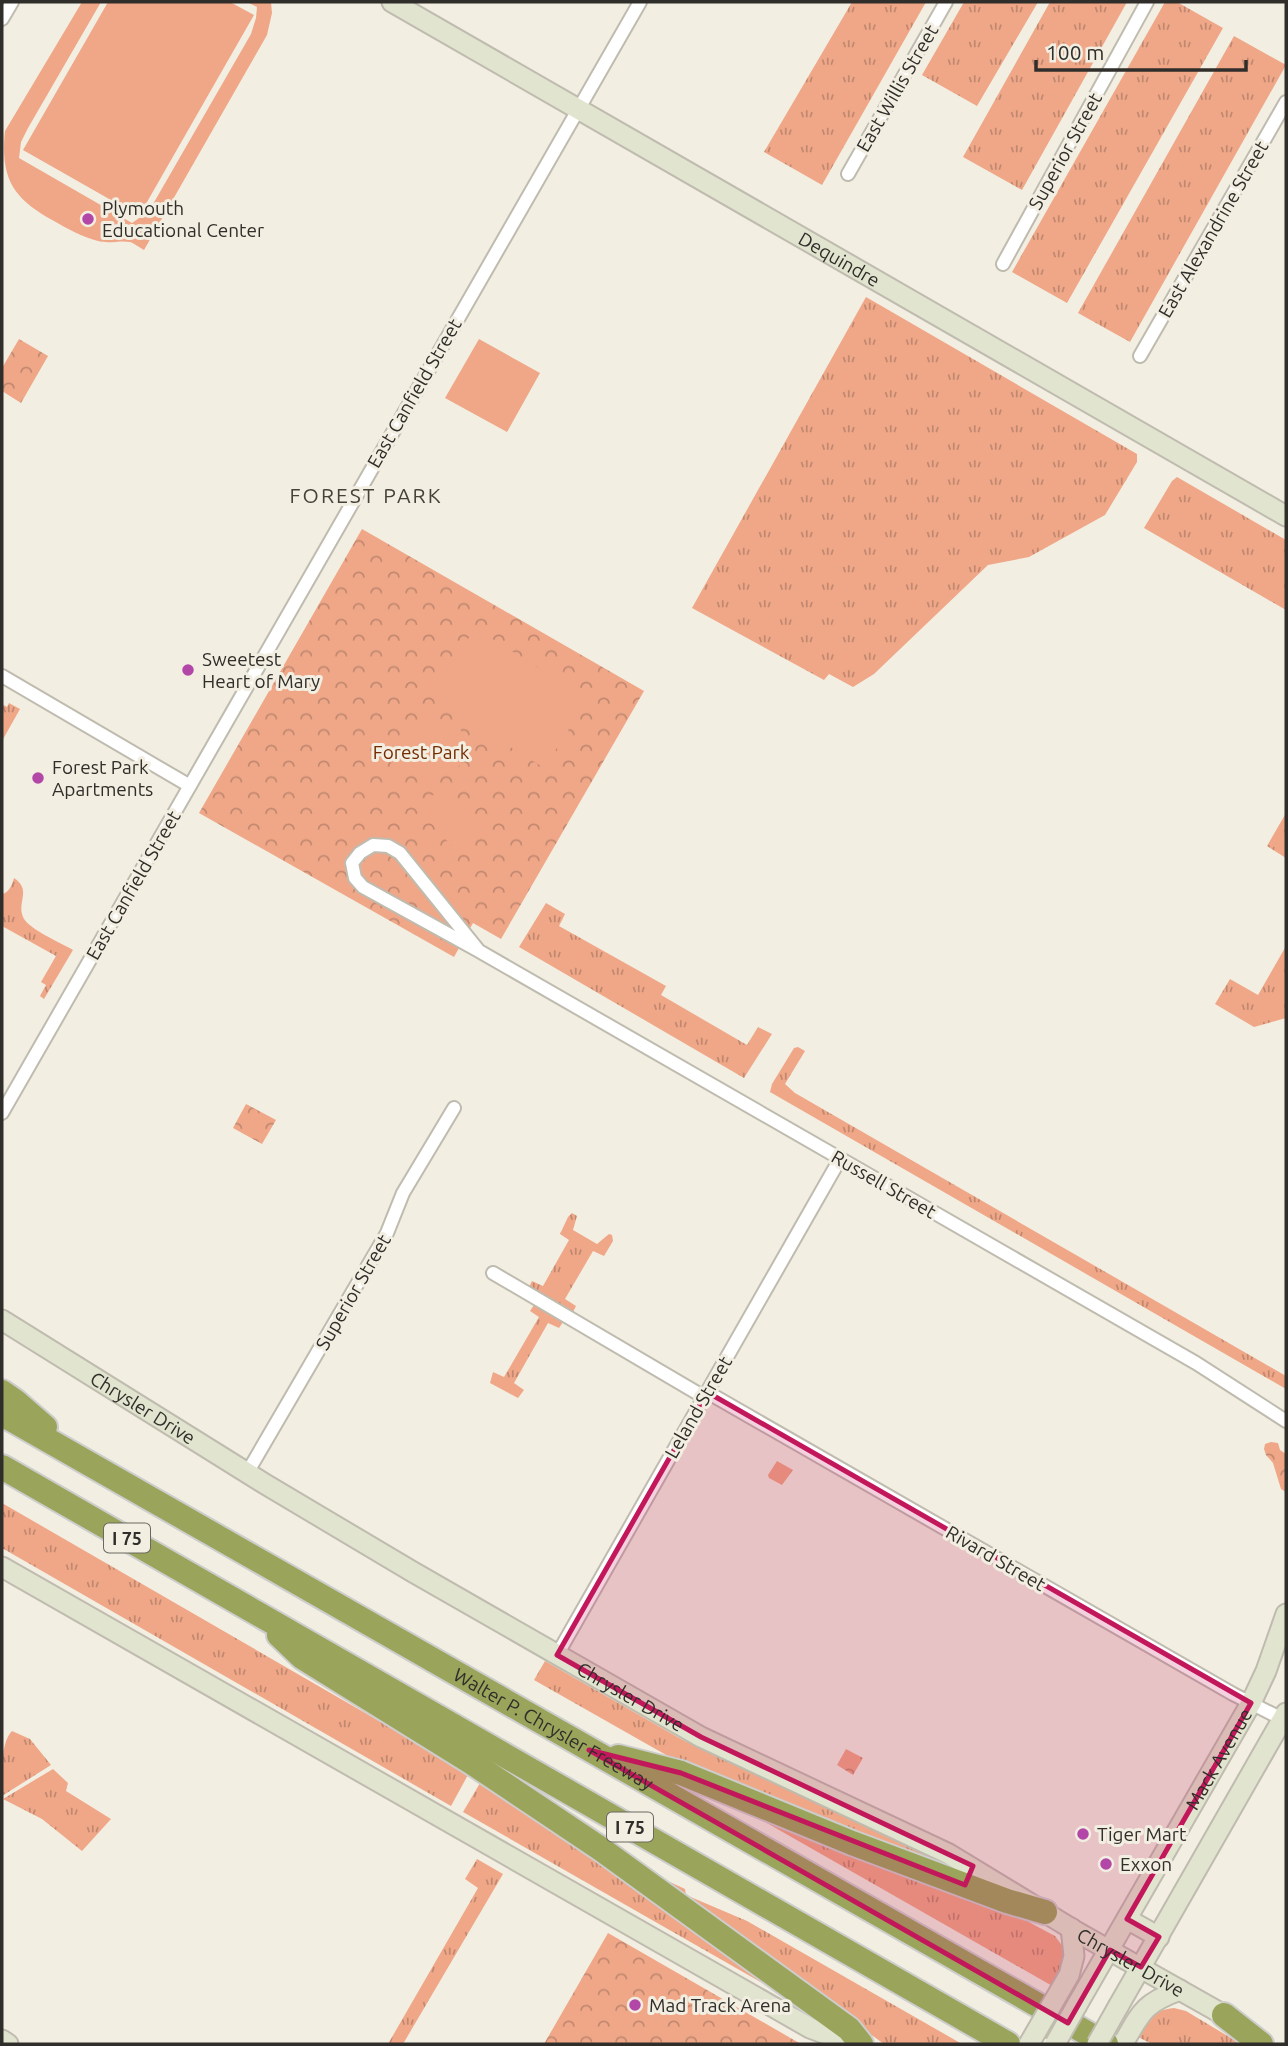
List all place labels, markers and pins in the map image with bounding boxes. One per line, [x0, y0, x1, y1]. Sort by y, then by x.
place label: Plymouth Educational Center [102, 197, 264, 241]
marker: Plymouth Educational Center [80, 211, 96, 227]
place label: Sweetest Heart of Mary [202, 648, 320, 692]
marker: Sweetest Heart of Mary [180, 662, 196, 678]
place label: Forest Park Apartments [52, 756, 153, 800]
marker: Forest Park Apartments [30, 770, 46, 786]
place label: Tiger Mart [1097, 1823, 1187, 1845]
marker: Tiger Mart [1075, 1826, 1091, 1842]
place label: Exxon [1120, 1853, 1172, 1875]
marker: Exxon [1098, 1856, 1114, 1872]
place label: Mad Track Arena [649, 1994, 791, 2016]
marker: Mad Track Arena [627, 1997, 643, 2013]

